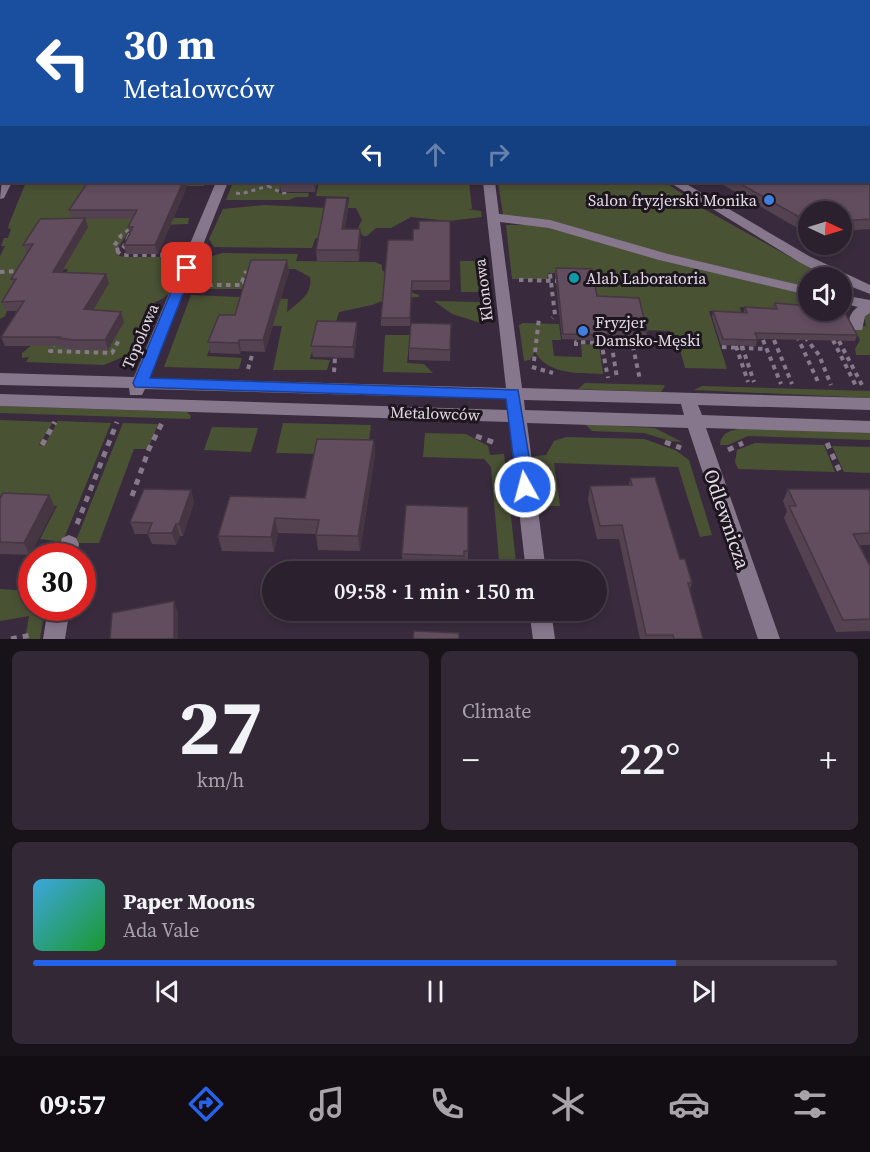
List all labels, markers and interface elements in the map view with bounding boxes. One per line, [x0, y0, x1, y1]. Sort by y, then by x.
text: 30 m [123, 15, 216, 73]
icon: left [24, 24, 102, 102]
text: Metalowców [123, 70, 275, 107]
icon: left [356, 138, 389, 171]
icon: ahead [419, 138, 452, 171]
icon: right [482, 138, 515, 171]
place label: Salon fryzjerski Monika [588, 189, 758, 211]
marker: Salon fryzjerski Monika [762, 193, 776, 207]
north arrow [798, 201, 852, 255]
map controls [798, 201, 852, 321]
pin [161, 242, 212, 293]
icon: arrive [170, 251, 203, 284]
street label: Klonowa [468, 257, 498, 323]
place label: Alab Laboratoria [586, 267, 707, 289]
button: sound [798, 267, 852, 321]
marker: Alab Laboratoria [567, 271, 581, 285]
street label: Topolowa [116, 299, 164, 372]
place label: Fryzjer Damsko-Męski [595, 311, 701, 351]
marker: Fryzjer Damsko-Męski [576, 324, 590, 338]
street label: Metalowców [390, 400, 481, 426]
position arrow [493, 455, 557, 519]
street label: Odlewnicza [697, 465, 757, 573]
speed limit sign: 30 [18, 543, 96, 621]
text: 09:58 · 1 min · 150 m [334, 576, 535, 606]
text: 27 [178, 673, 263, 780]
text: Climate [462, 697, 531, 725]
text: 22° [619, 727, 680, 789]
text: − [462, 737, 480, 782]
text: + [820, 737, 837, 782]
text: km/h [197, 766, 244, 794]
text: Paper Moons [123, 886, 255, 916]
text: Ada Vale [123, 916, 199, 944]
icon: previous [151, 975, 184, 1008]
icon: pause [419, 975, 452, 1008]
icon: next [687, 975, 720, 1008]
icon: directions [185, 1083, 227, 1125]
icon: music [306, 1083, 348, 1125]
icon: phone [426, 1083, 468, 1125]
icon: climate [547, 1083, 589, 1125]
icon: car [668, 1083, 710, 1125]
icon: filters [789, 1083, 831, 1125]
text: 09:57 [39, 1086, 106, 1123]

